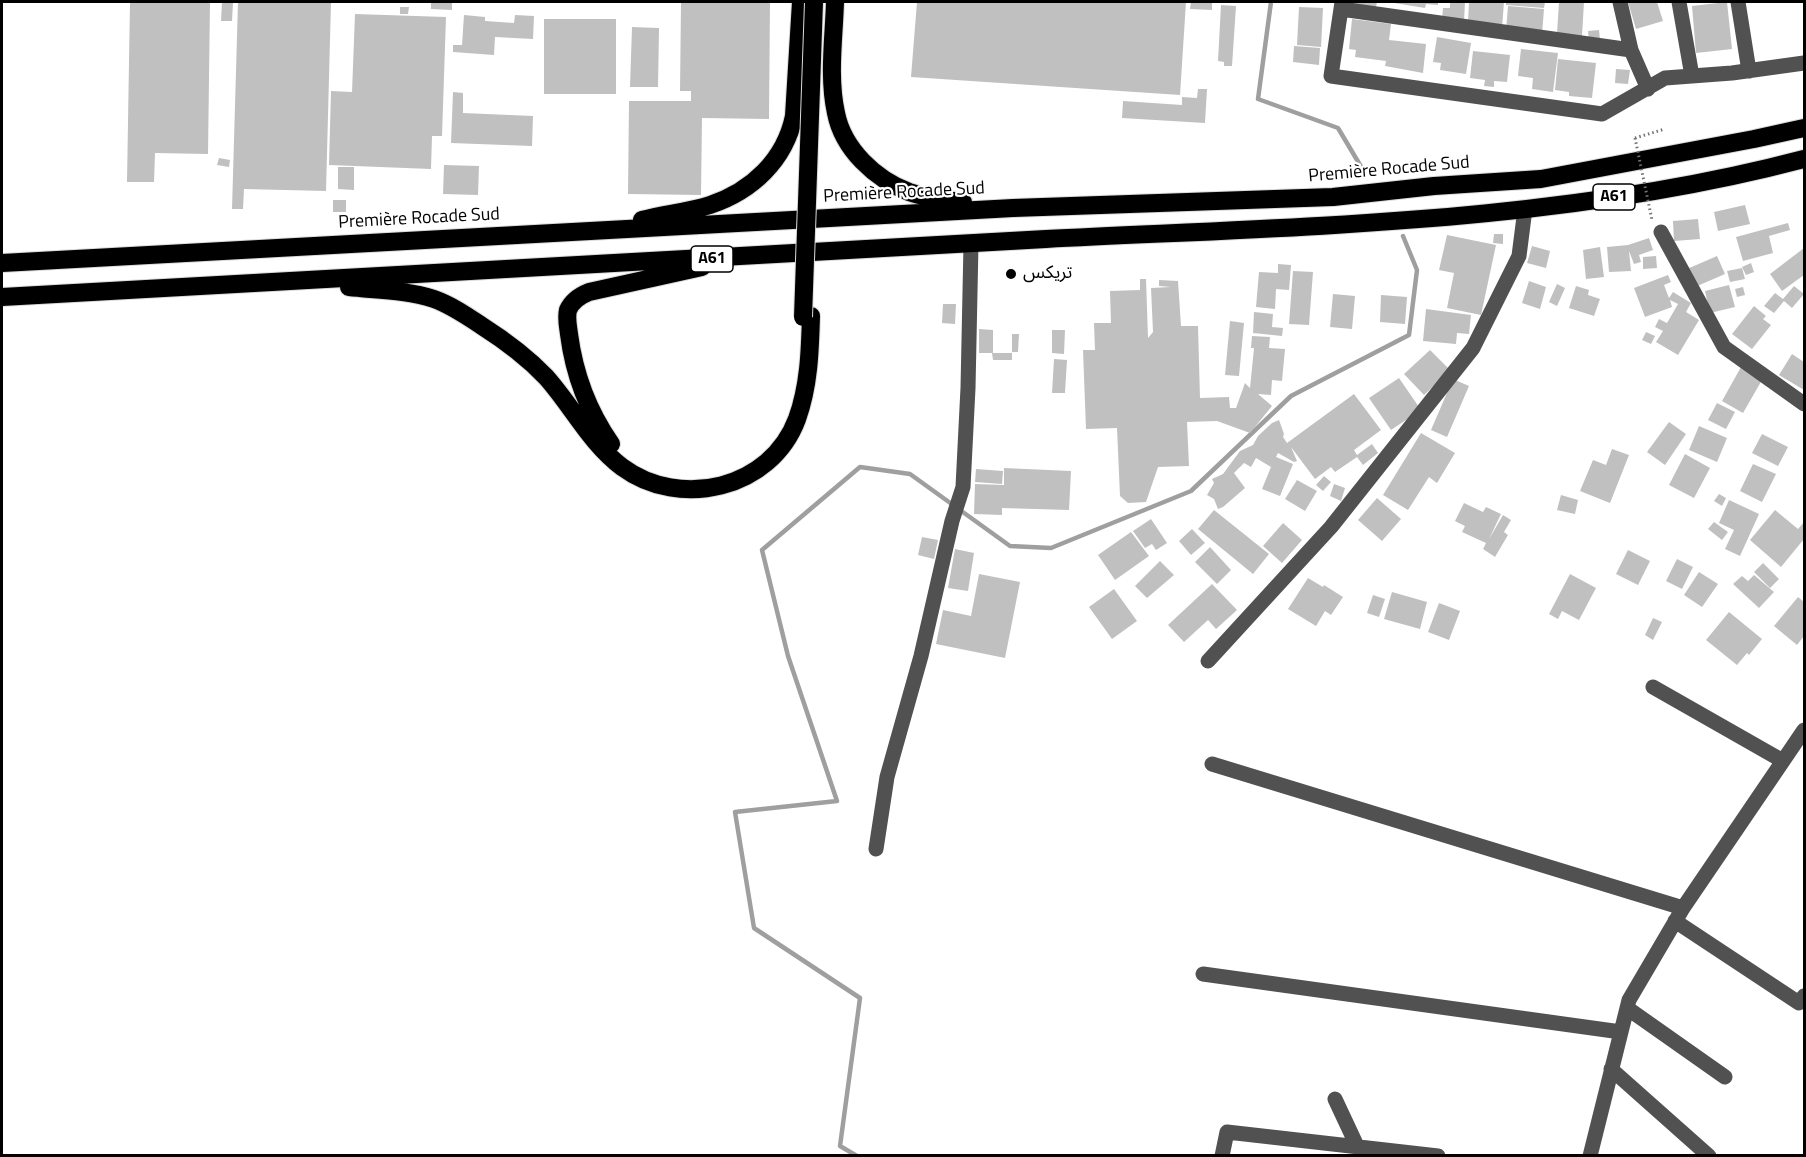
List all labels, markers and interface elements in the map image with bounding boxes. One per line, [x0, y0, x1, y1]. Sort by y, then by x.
street label: Première Rocade Sud [1308, 152, 1470, 188]
street label: Première Rocade Sud [823, 178, 985, 208]
road number: A61 [1593, 184, 1635, 210]
street label: Première Rocade Sud [338, 204, 500, 234]
road number: A61 [691, 246, 733, 272]
place label: تريكس [1023, 263, 1072, 285]
marker: تريكس [1004, 267, 1018, 281]

